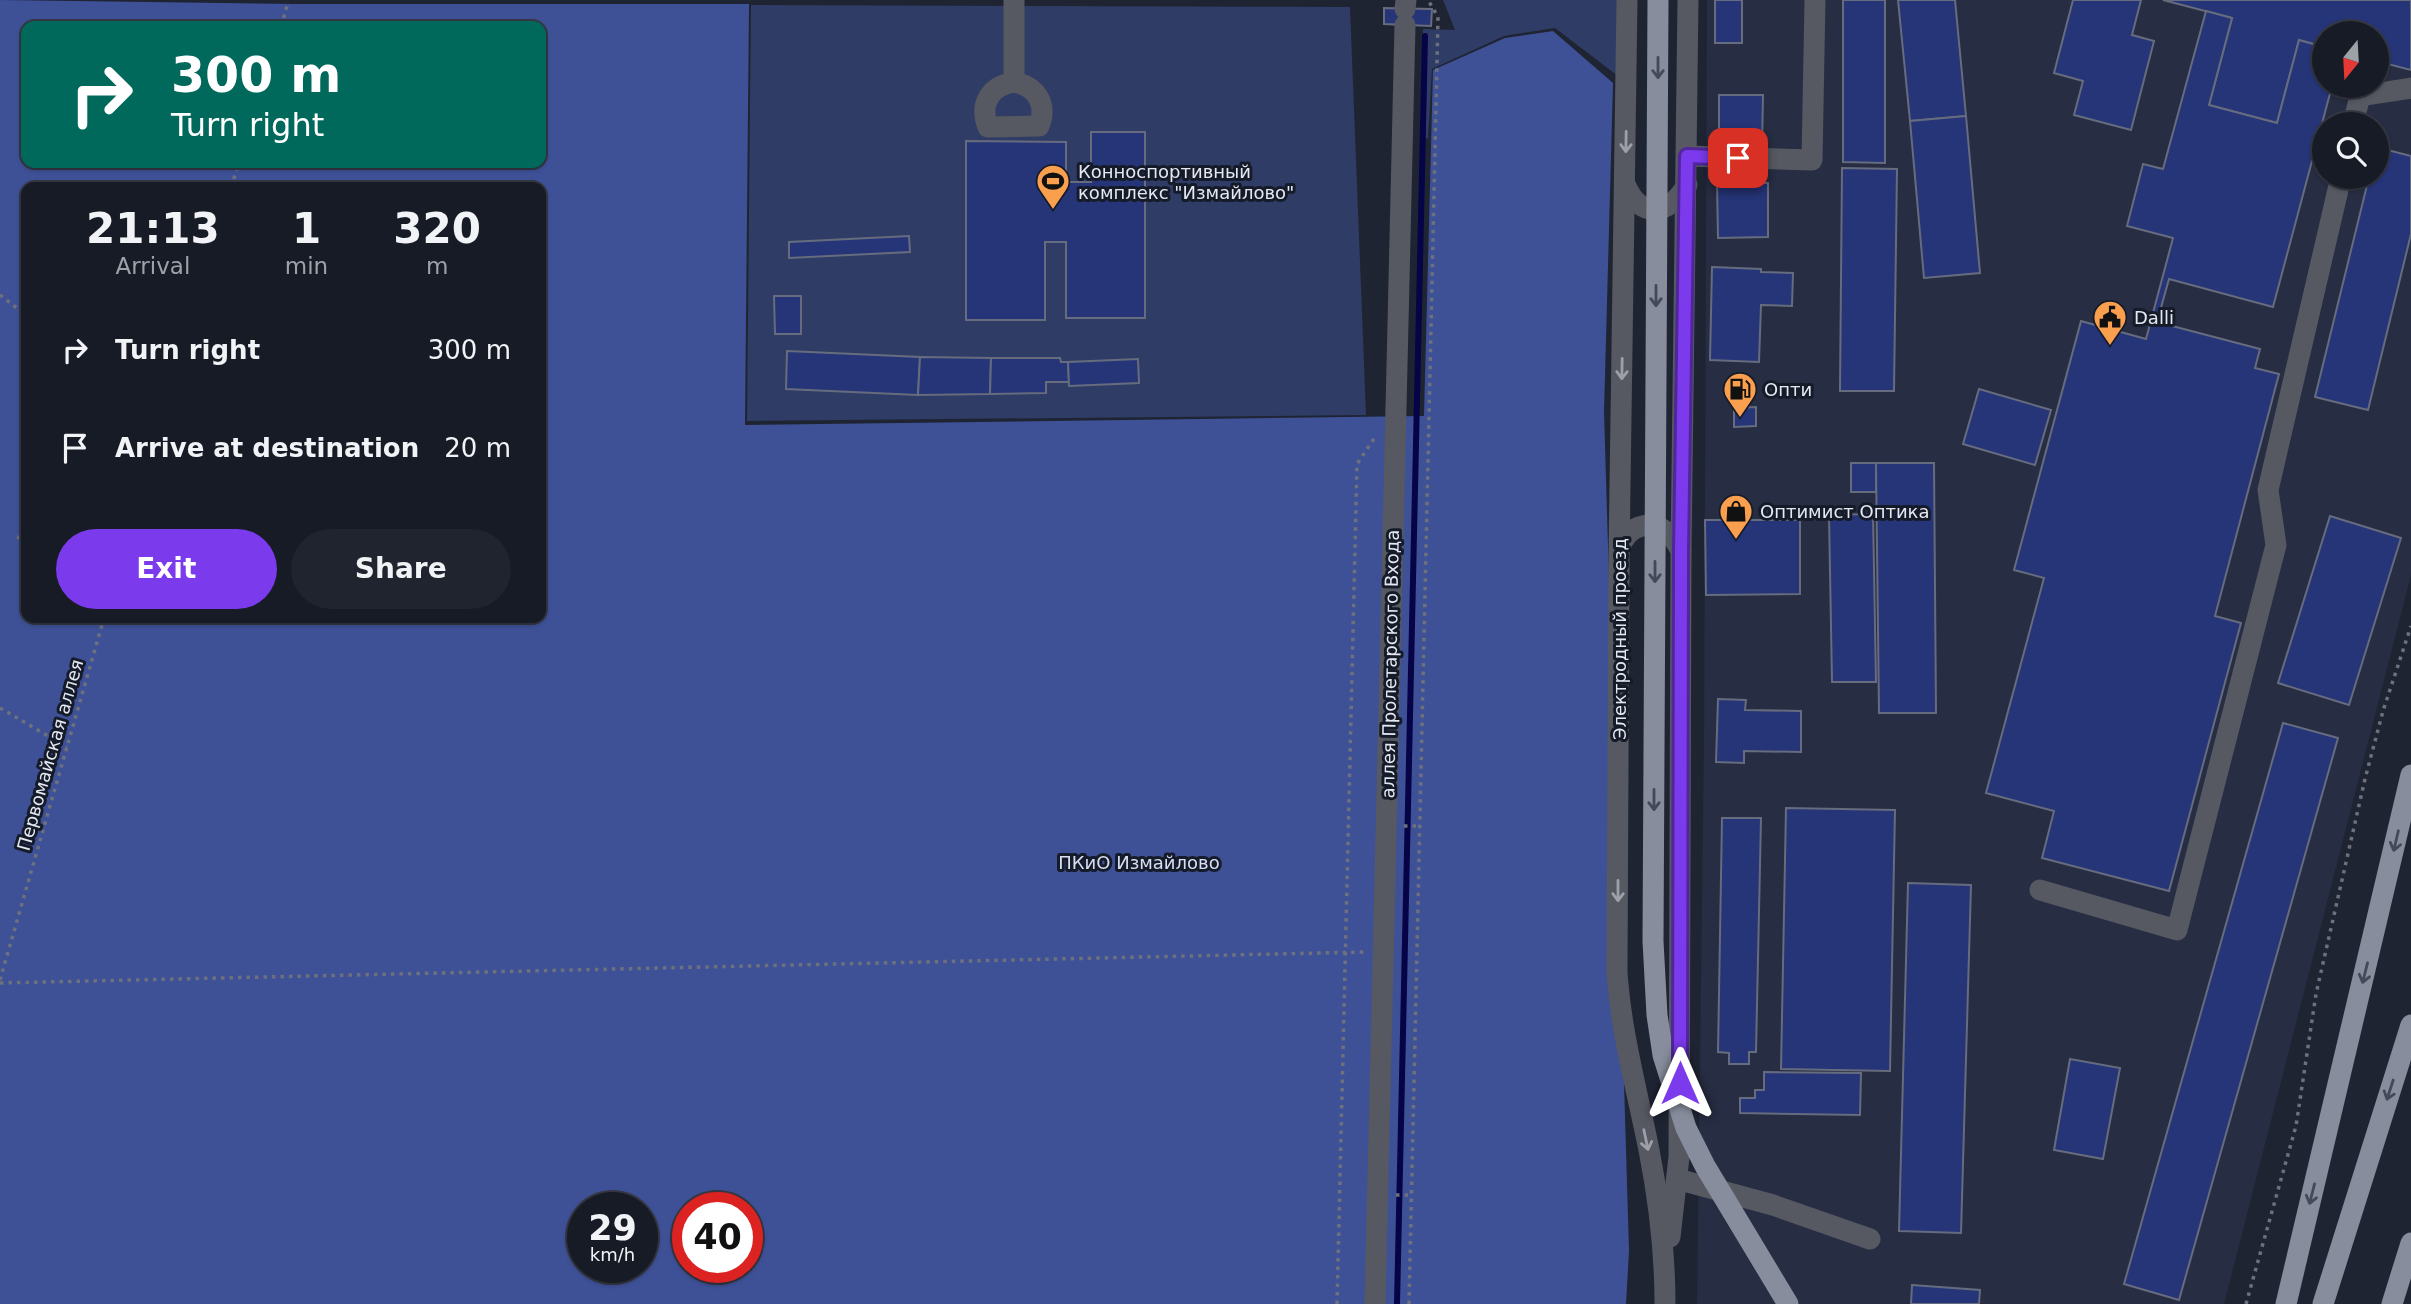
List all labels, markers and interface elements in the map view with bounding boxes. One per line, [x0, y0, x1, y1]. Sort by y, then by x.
north arrow [2312, 21, 2389, 98]
map controls [2312, 21, 2389, 189]
text: 300 m [171, 47, 341, 104]
icon: right [56, 49, 147, 140]
one-way arrow [1651, 56, 1665, 79]
text: Turn right [171, 106, 324, 144]
button: search [2312, 112, 2389, 189]
pin [1708, 128, 1768, 188]
one-way arrow [1619, 130, 1632, 153]
icon: arrive [1719, 139, 1757, 177]
place label: Конноспортивный комплекс "Измайлово" [1078, 161, 1294, 203]
sports icon: Конноспортивный комплекс "Измайлово" [1034, 162, 1072, 211]
text: 21:13 [86, 204, 220, 253]
text: 1 [292, 204, 321, 253]
text: 320 [393, 204, 481, 253]
text: Arrival [116, 253, 190, 279]
text: min [285, 253, 328, 279]
text: m [426, 253, 448, 279]
one-way arrow [1649, 284, 1663, 307]
public building icon: Dalli [2091, 298, 2129, 347]
place label: Dalli [2134, 307, 2174, 328]
icon: right [56, 331, 94, 369]
text: Turn right [115, 335, 260, 365]
text: 300 m [428, 335, 511, 365]
one-way arrow [1615, 357, 1629, 380]
fuel station icon: Опти [1721, 370, 1759, 419]
place label: Опти [1764, 379, 1812, 400]
icon: arrive [56, 429, 94, 467]
text: Arrive at destination [115, 433, 419, 463]
text: 20 m [444, 433, 511, 463]
shop icon: Оптимист Оптика [1717, 492, 1755, 541]
place label: Оптимист Оптика [1760, 501, 1930, 522]
button: Exit [56, 529, 277, 609]
button: Share [291, 529, 511, 609]
street label: аллея Пролетарского Входа [1377, 530, 1403, 798]
street label: Электродный проезд [1609, 538, 1630, 740]
one-way arrow [1648, 560, 1662, 583]
street label: Первомайская аллея [13, 657, 87, 853]
one-way arrow [1647, 788, 1661, 811]
one-way arrow [2389, 829, 2403, 852]
park label: ПКиО Измайлово [1058, 852, 1220, 873]
one-way arrow [1611, 879, 1625, 902]
one-way arrow [2358, 961, 2372, 984]
position arrow [1643, 1046, 1717, 1120]
one-way arrow [2383, 1078, 2396, 1100]
one-way arrow [1640, 1128, 1654, 1151]
one-way arrow [2305, 1182, 2318, 1205]
speed limit sign: 40 [672, 1192, 763, 1283]
text: 29 [588, 1208, 637, 1248]
text: km/h [590, 1244, 635, 1265]

